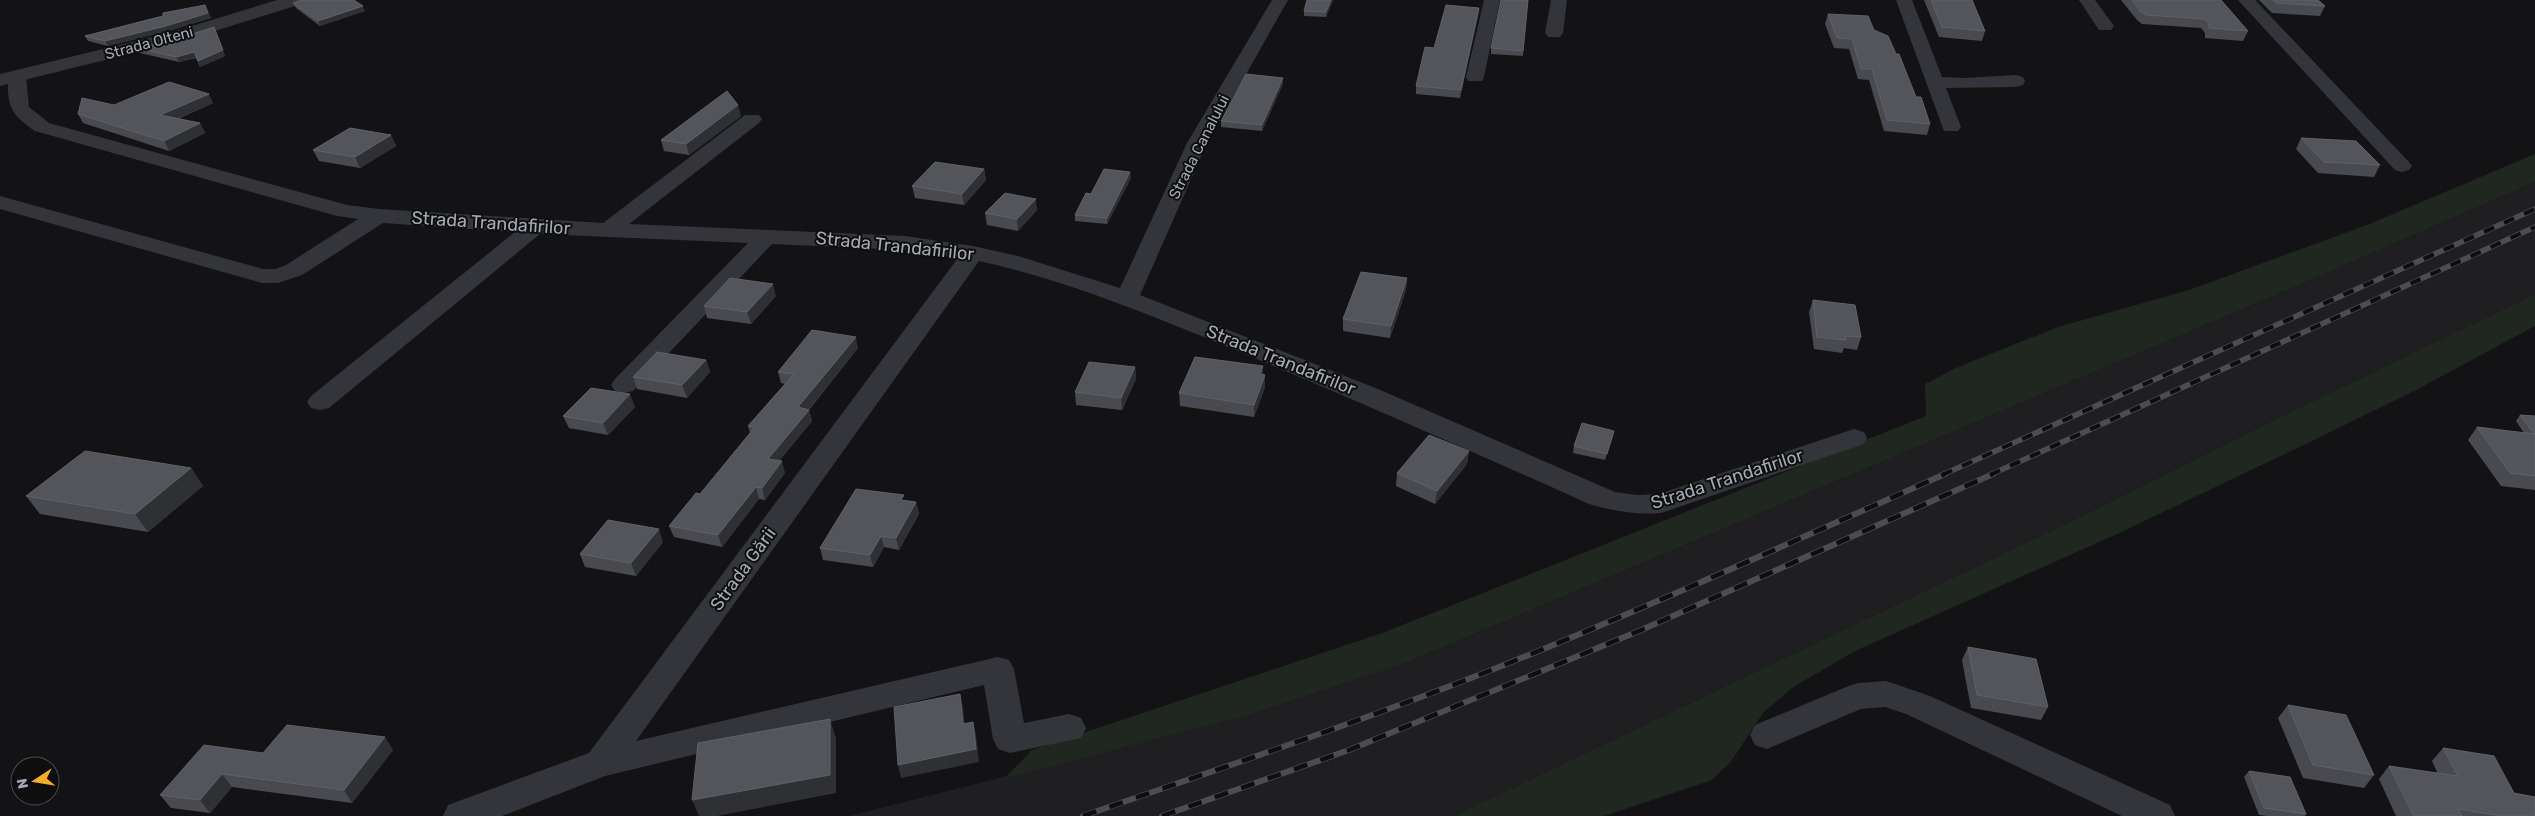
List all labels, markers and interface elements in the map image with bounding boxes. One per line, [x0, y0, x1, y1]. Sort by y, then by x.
street label: Strada Olteni [103, 23, 195, 63]
street label: Strada Canalului [1165, 92, 1233, 202]
street label: Strada Trandafirilor [411, 206, 571, 240]
street label: Strada Trandafirilor [815, 227, 975, 265]
street label: Strada Trandafirilor [1203, 320, 1359, 400]
street label: Strada Trandafirilor [1648, 444, 1806, 514]
street label: Strada Gării [705, 523, 781, 615]
north arrow [10, 756, 60, 806]
text: N [13, 777, 32, 790]

